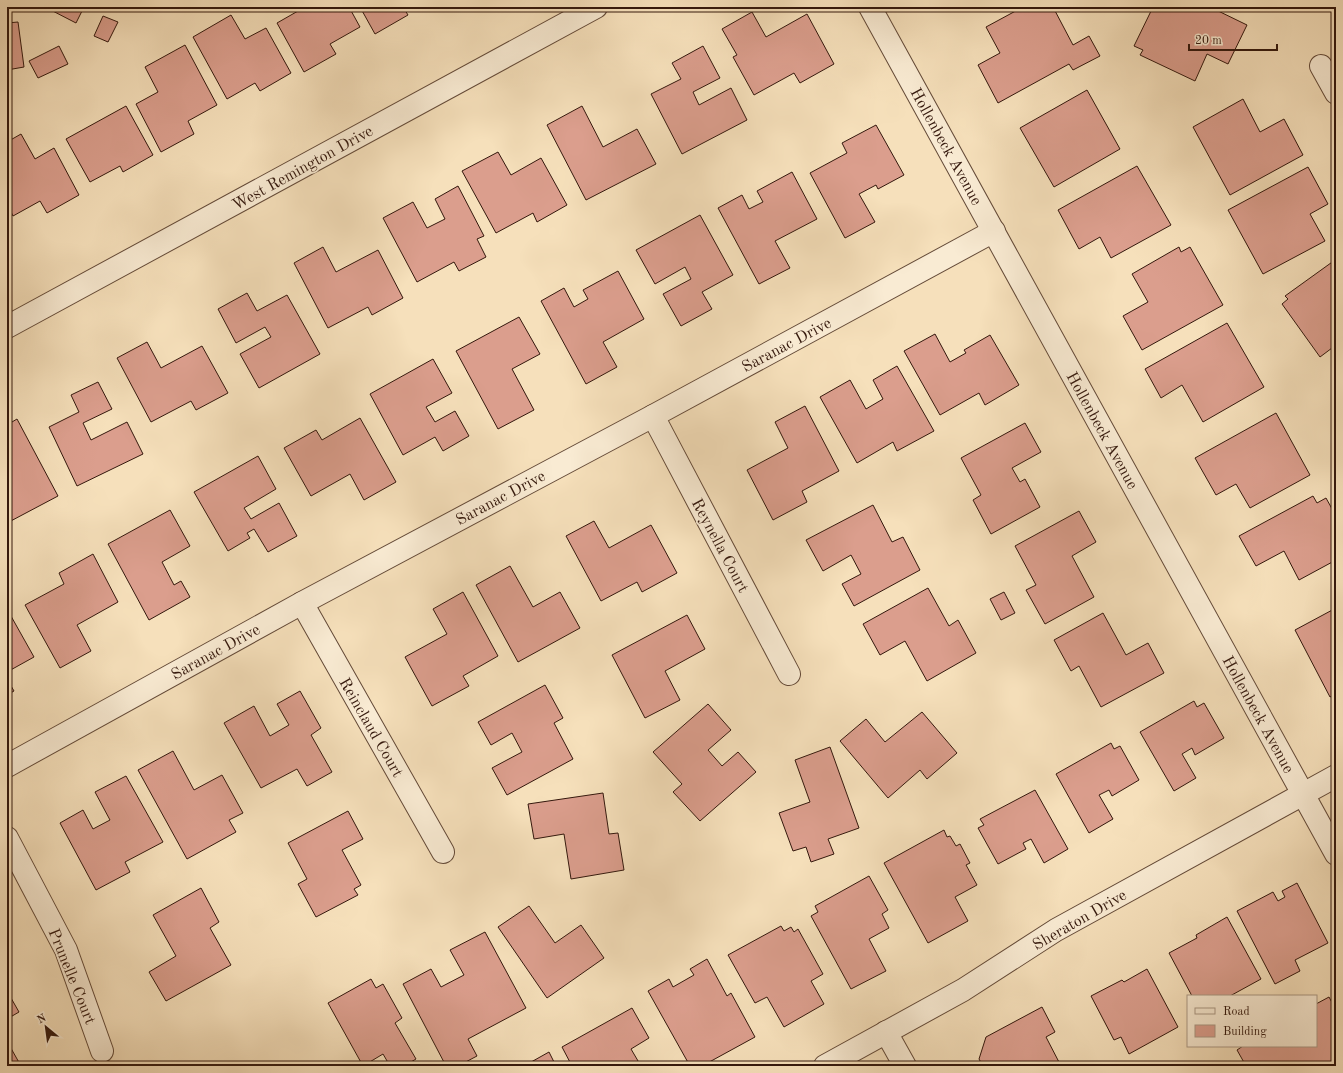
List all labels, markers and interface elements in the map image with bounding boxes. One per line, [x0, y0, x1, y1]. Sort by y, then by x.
scale bar [1189, 26, 1277, 52]
text: 20 m [1195, 35, 1222, 47]
street label: Hollenbeck Avenue [906, 86, 984, 208]
street label: West Remington Drive [230, 123, 376, 214]
street label: Saranac Drive [740, 316, 834, 376]
street label: Hollenbeck Avenue [1062, 370, 1140, 492]
street label: Saranac Drive [454, 469, 548, 529]
street label: Reynella Court [688, 496, 751, 596]
street label: Saranac Drive [169, 622, 263, 684]
street label: Hollenbeck Avenue [1218, 654, 1296, 776]
street label: Reinclaud Court [335, 676, 405, 781]
street label: Sheraton Drive [1030, 887, 1130, 954]
street label: Prunelle Court [45, 927, 98, 1027]
legend [1187, 995, 1317, 1047]
text: Road [1223, 1006, 1250, 1018]
north arrow [26, 1007, 66, 1047]
text: N [36, 1012, 49, 1026]
text: Building [1223, 1026, 1267, 1038]

